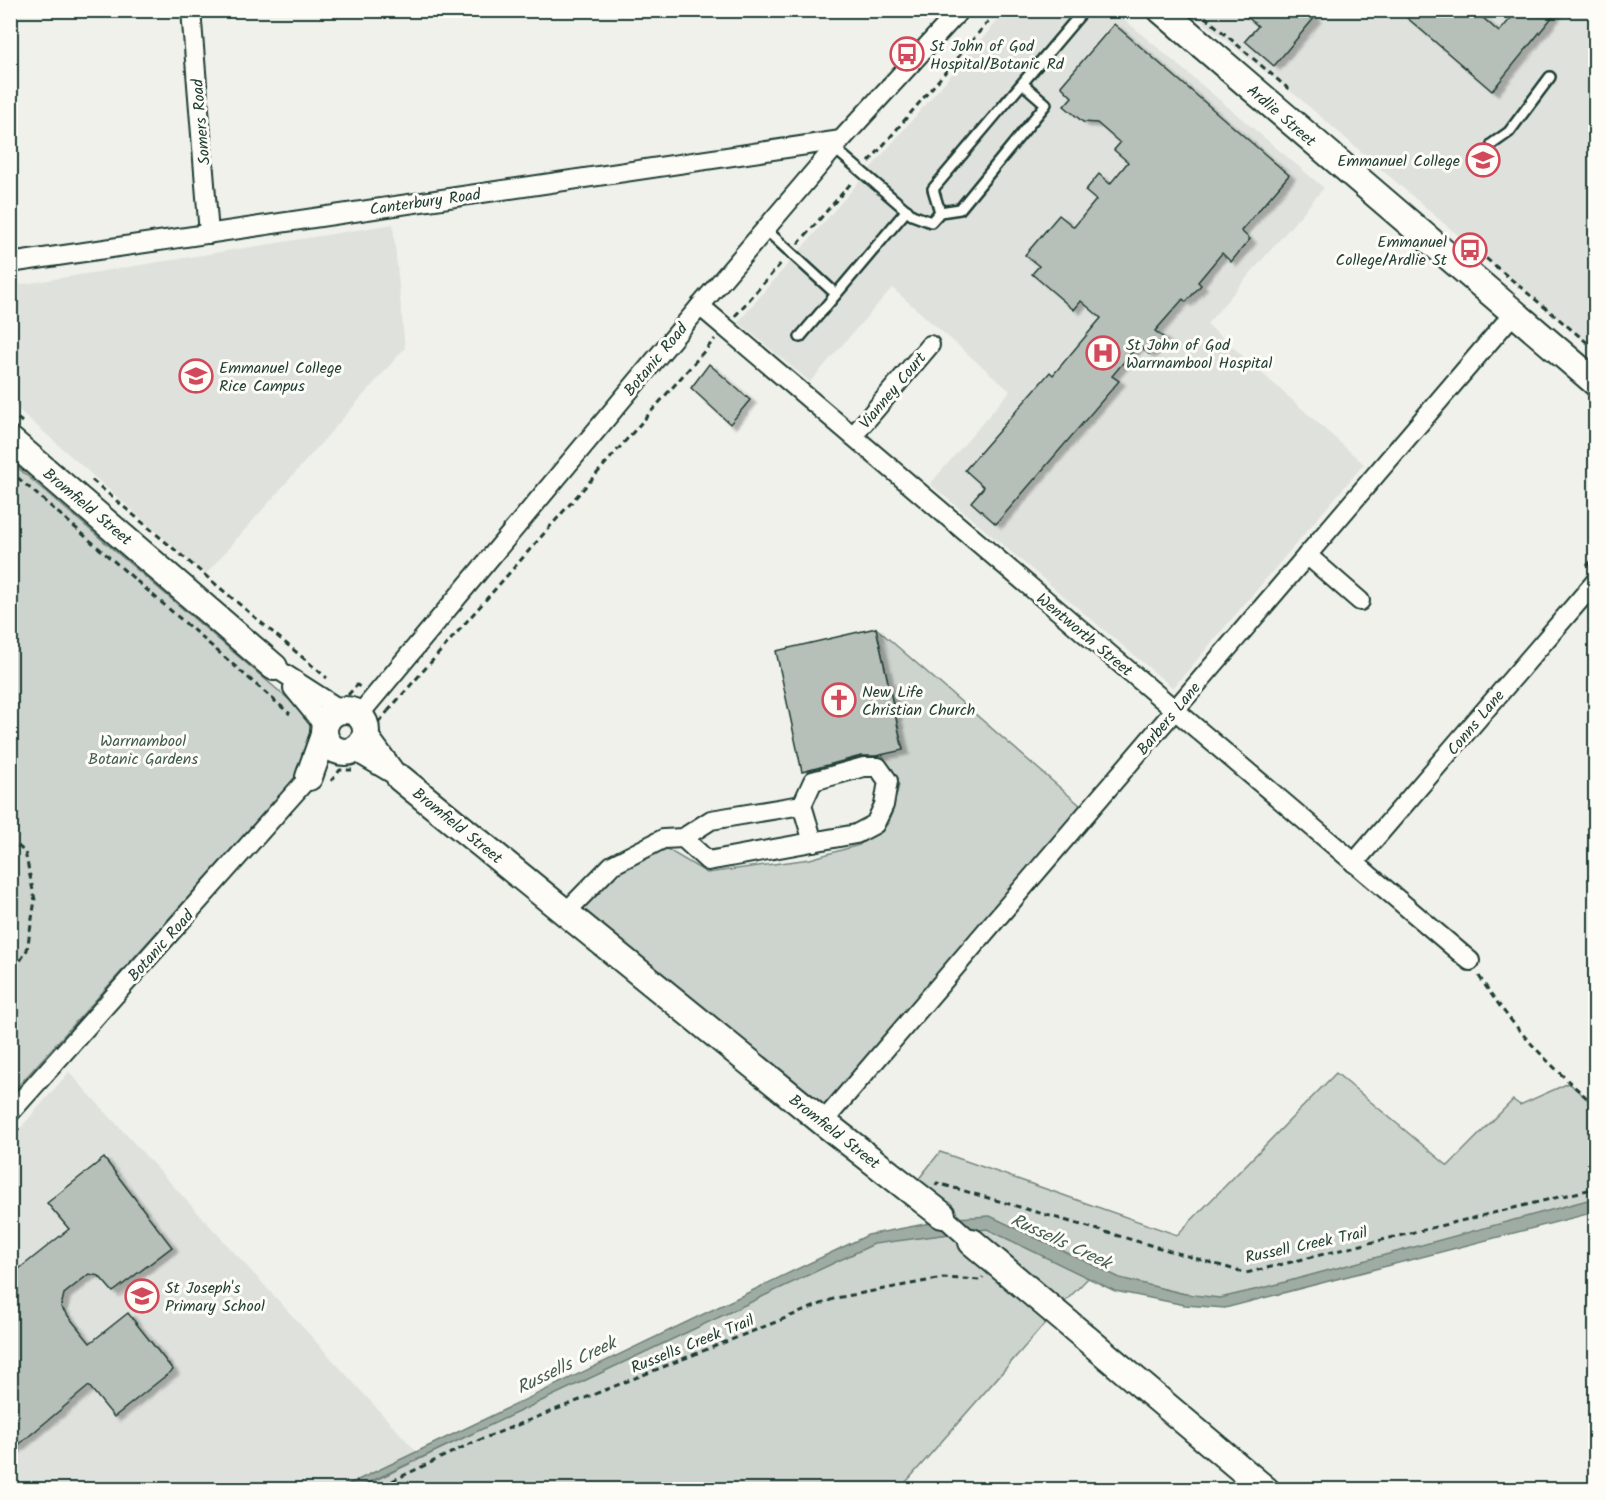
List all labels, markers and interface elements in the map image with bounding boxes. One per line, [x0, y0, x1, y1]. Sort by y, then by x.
place label: St John of God Hospital/Botanic Rd [930, 34, 1065, 77]
bus stop icon: St John of God Hospital/Botanic Rd [889, 36, 925, 72]
street label: Somers Road [185, 77, 218, 166]
street label: Ardlie Street [1241, 79, 1322, 154]
school or university icon: Emmanuel College [1465, 142, 1501, 178]
place label: Emmanuel College [1337, 149, 1460, 174]
street label: Canterbury Road [368, 182, 483, 223]
place label: Emmanuel College/Ardlie St [1336, 230, 1448, 273]
bus stop icon: Emmanuel College/Ardlie St [1452, 232, 1488, 268]
street label: Botanic Road [618, 317, 695, 402]
place label: St John of God Warrnambool Hospital [1126, 333, 1273, 376]
hospital icon: St John of God Warrnambool Hospital [1085, 335, 1121, 371]
street label: Vianney Court [853, 346, 933, 435]
place label: Emmanuel College Rice Campus [219, 356, 342, 399]
school or university icon: Emmanuel College Rice Campus [178, 358, 214, 394]
street label: Bromfield Street [37, 462, 138, 553]
street label: Wentworth Street [1030, 587, 1138, 684]
street label: Barbers Lane [1131, 677, 1207, 761]
place label: New Life Christian Church [862, 680, 975, 723]
church icon: New Life Christian Church [821, 682, 857, 718]
street label: Conns Lane [1441, 685, 1511, 761]
park label: Warrnambool Botanic Gardens [88, 729, 198, 772]
street label: Bromfield Street [406, 782, 508, 871]
street label: Botanic Road [122, 904, 201, 987]
street label: Bromfield Street [783, 1088, 886, 1176]
water label: Russells Creek [1005, 1206, 1118, 1279]
street label: Russell Creek Trail [1243, 1220, 1370, 1271]
place label: St Joseph's Primary School [165, 1276, 265, 1319]
school or university icon: St Joseph's Primary School [124, 1278, 160, 1314]
street label: Russells Creek Trail [627, 1308, 758, 1381]
water label: Russells Creek [512, 1329, 624, 1403]

